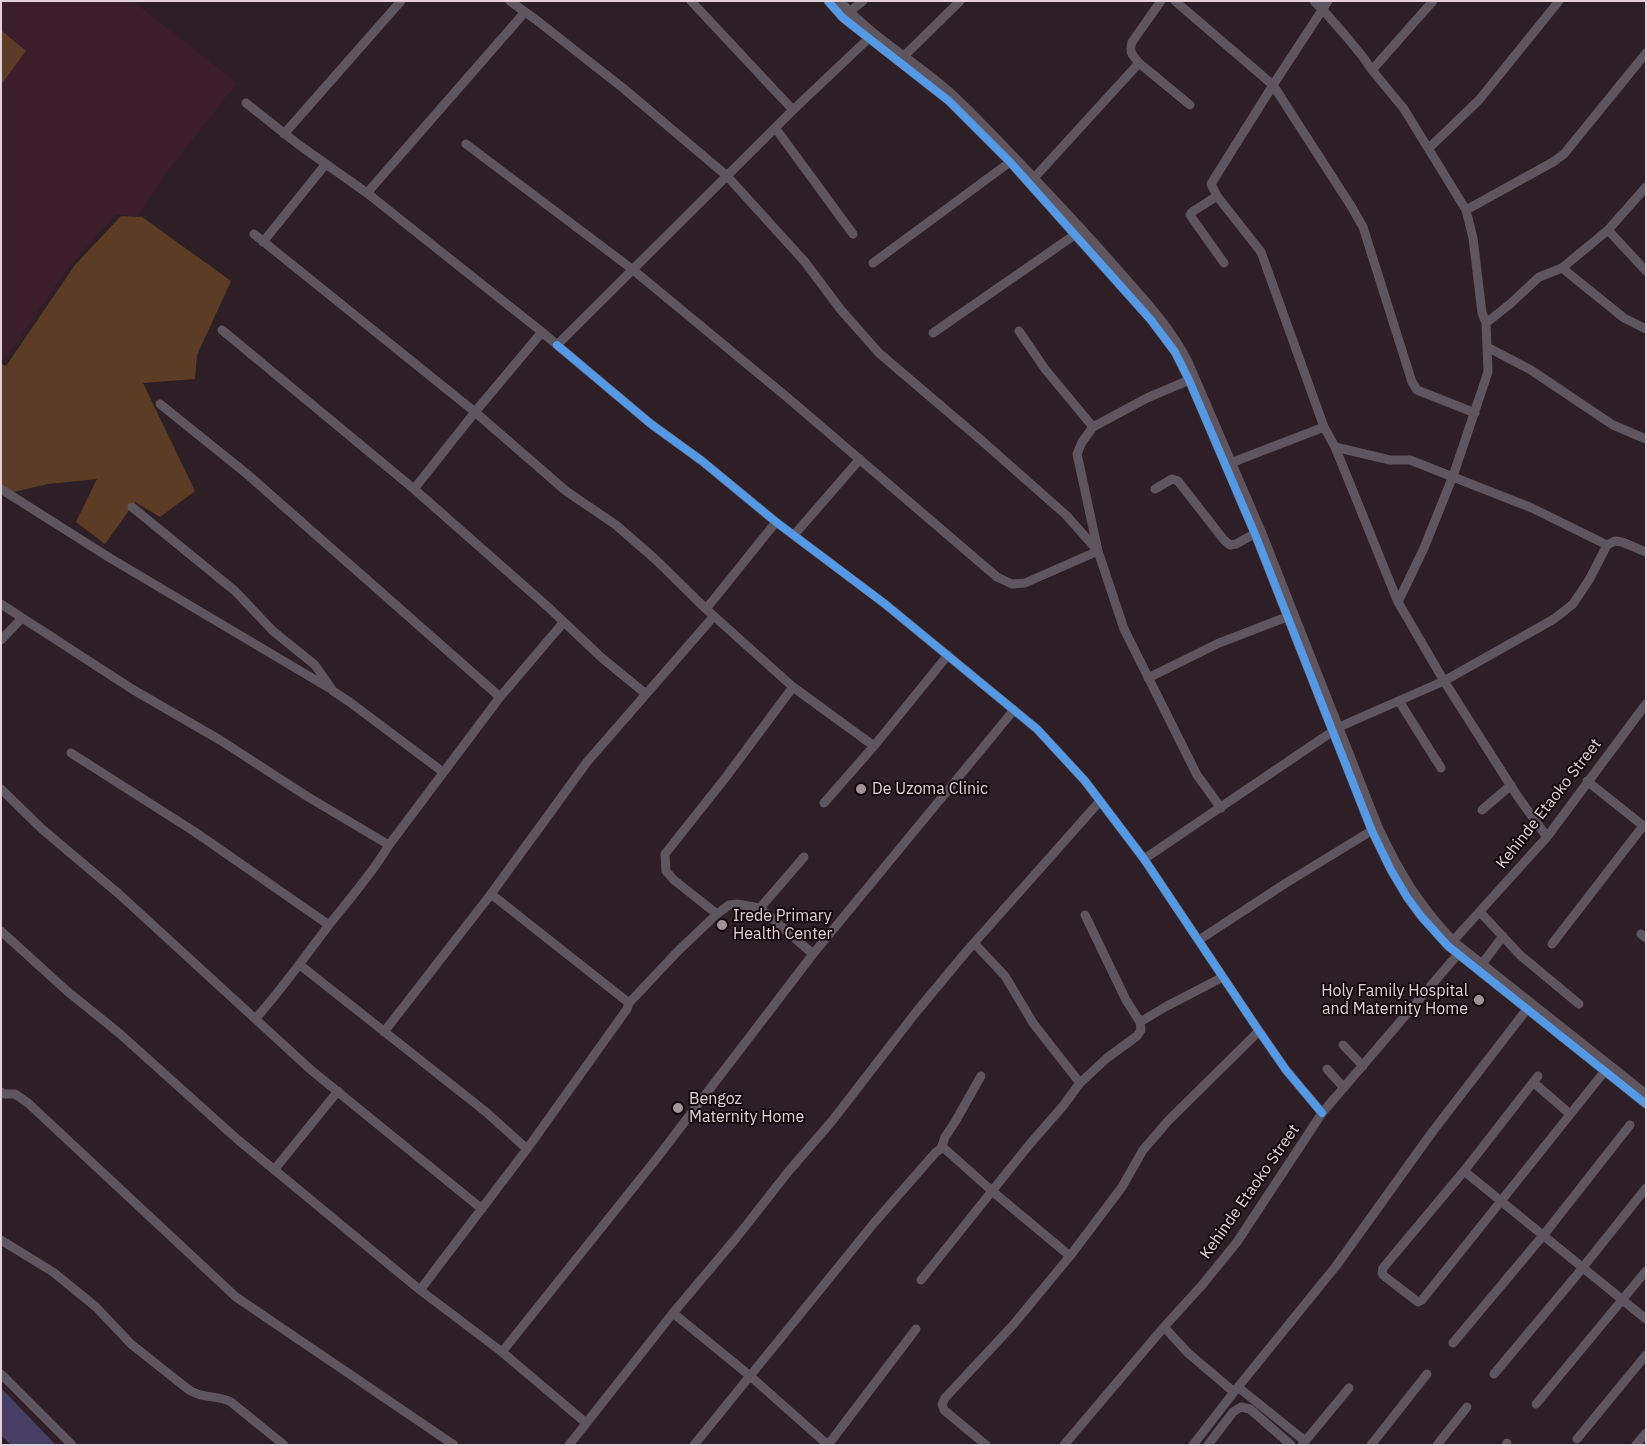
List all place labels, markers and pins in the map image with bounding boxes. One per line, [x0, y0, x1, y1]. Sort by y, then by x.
place label: De Uzoma Clinic [872, 779, 988, 799]
marker: De Uzoma Clinic [854, 782, 868, 796]
place label: Irede Primary Health Center [733, 906, 832, 944]
marker: Irede Primary Health Center [715, 918, 729, 932]
place label: Holy Family Hospital and Maternity Home [1321, 981, 1468, 1019]
marker: Holy Family Hospital and Maternity Home [1472, 993, 1486, 1007]
place label: Bengoz Maternity Home [689, 1089, 804, 1127]
marker: Bengoz Maternity Home [671, 1101, 685, 1115]

